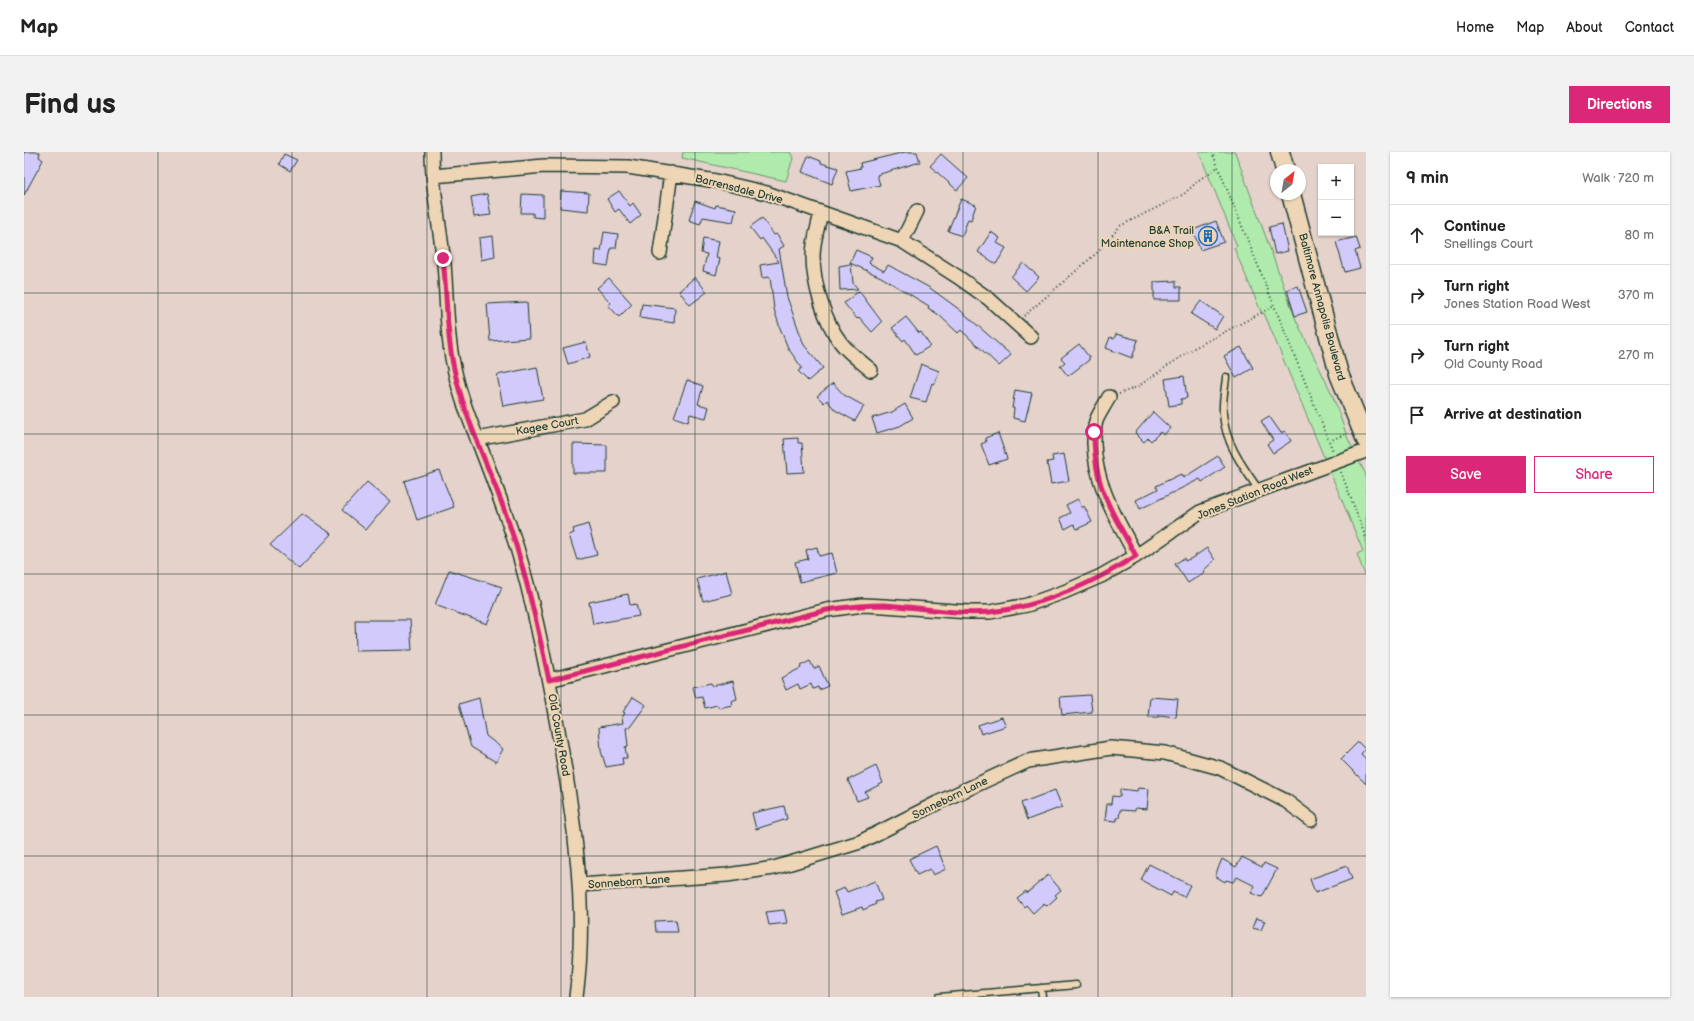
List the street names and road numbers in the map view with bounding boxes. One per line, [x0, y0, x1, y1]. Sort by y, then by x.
street label: Barrensdale Drive [694, 172, 785, 206]
street label: Baltimore Annapolis Boulevard [1296, 232, 1348, 382]
street label: Kagee Court [515, 414, 580, 438]
street label: Jones Station Road West [1195, 464, 1315, 522]
street label: Old County Road [545, 693, 573, 777]
street label: Sonneborn Lane [910, 774, 990, 822]
street label: Sonneborn Lane [587, 873, 671, 891]

